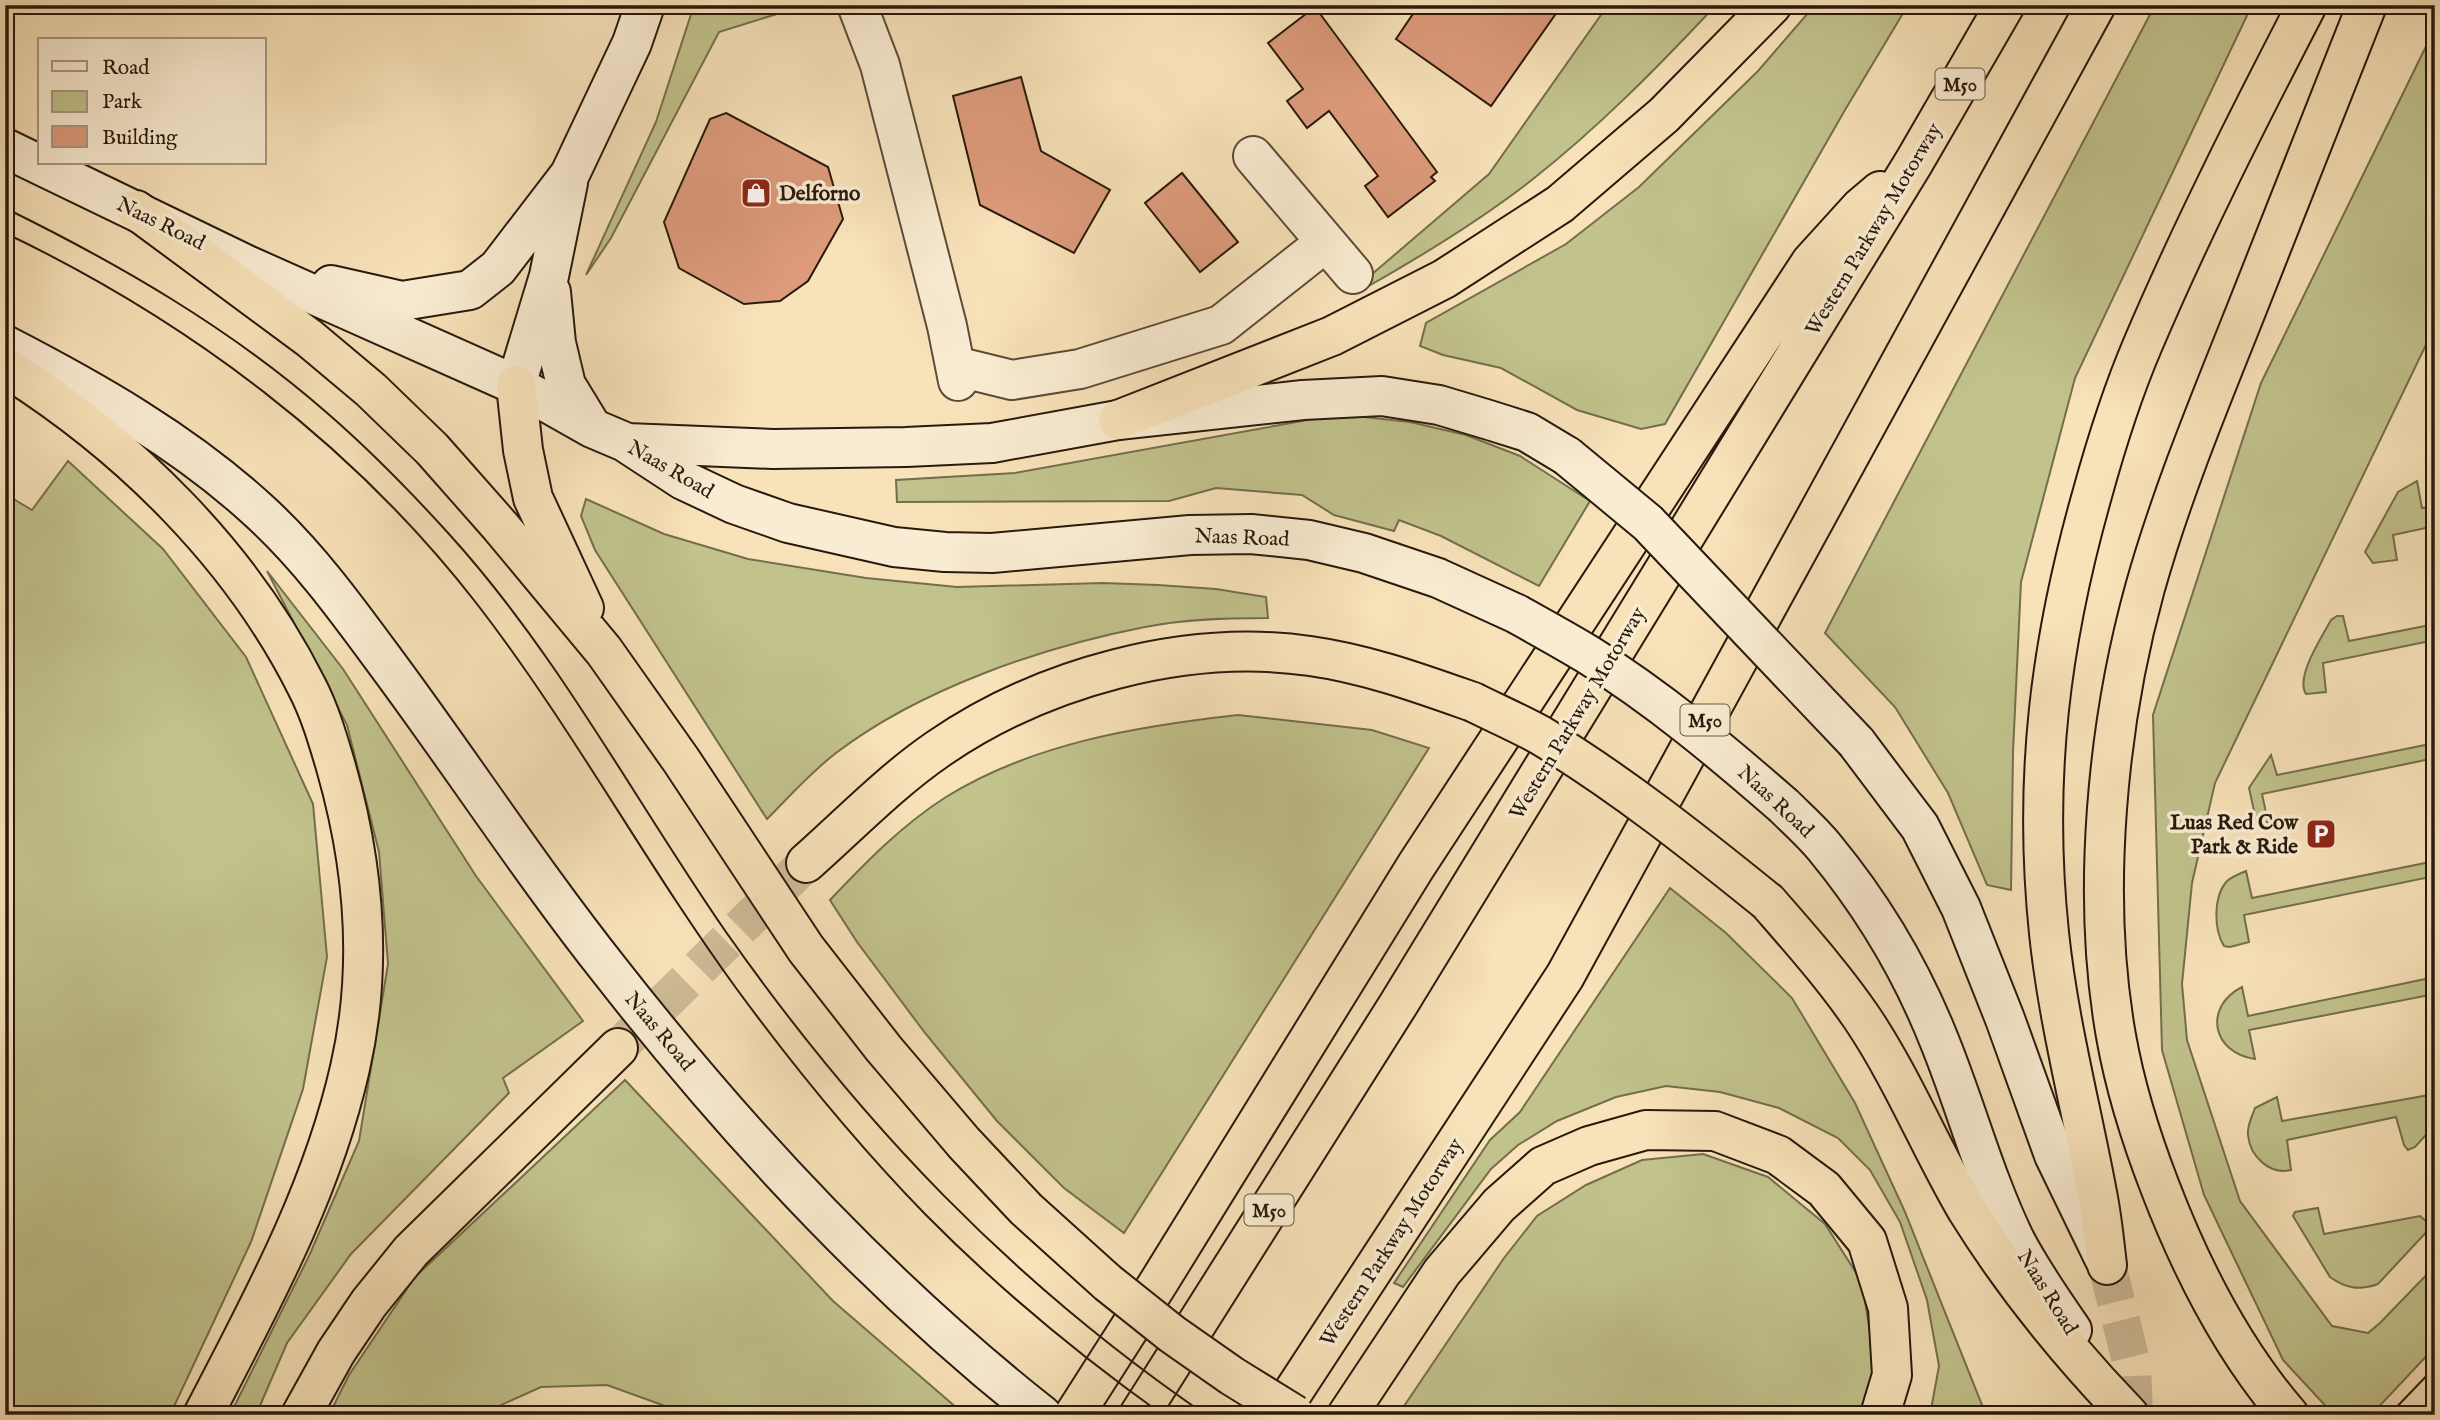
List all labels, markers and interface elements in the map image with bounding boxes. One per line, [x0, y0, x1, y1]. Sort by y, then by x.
legend [38, 38, 266, 164]
text: Road [102, 55, 150, 82]
road number: M50 [1936, 68, 1984, 100]
text: Park [102, 89, 143, 116]
street label: Western Parkway Motorway [1800, 118, 1949, 341]
text: Building [102, 125, 178, 152]
shop icon: Delforno [739, 176, 773, 210]
place label: Delforno [779, 181, 861, 208]
street label: Naas Road [112, 191, 210, 258]
street label: Naas Road [622, 435, 719, 506]
street label: Naas Road [1194, 523, 1291, 554]
street label: Western Parkway Motorway [1504, 602, 1653, 825]
road number: M50 [1680, 705, 1730, 736]
street label: Naas Road [1731, 760, 1820, 845]
place label: Luas Red Cow Park & Ride [2170, 810, 2299, 861]
parking icon: Luas Red Cow Park & Ride [2304, 817, 2338, 851]
street label: Naas Road [618, 987, 700, 1078]
street label: Western Parkway Motorway [1315, 1133, 1470, 1352]
road number: M50 [1244, 1194, 1294, 1226]
street label: Naas Road [2010, 1245, 2084, 1341]

